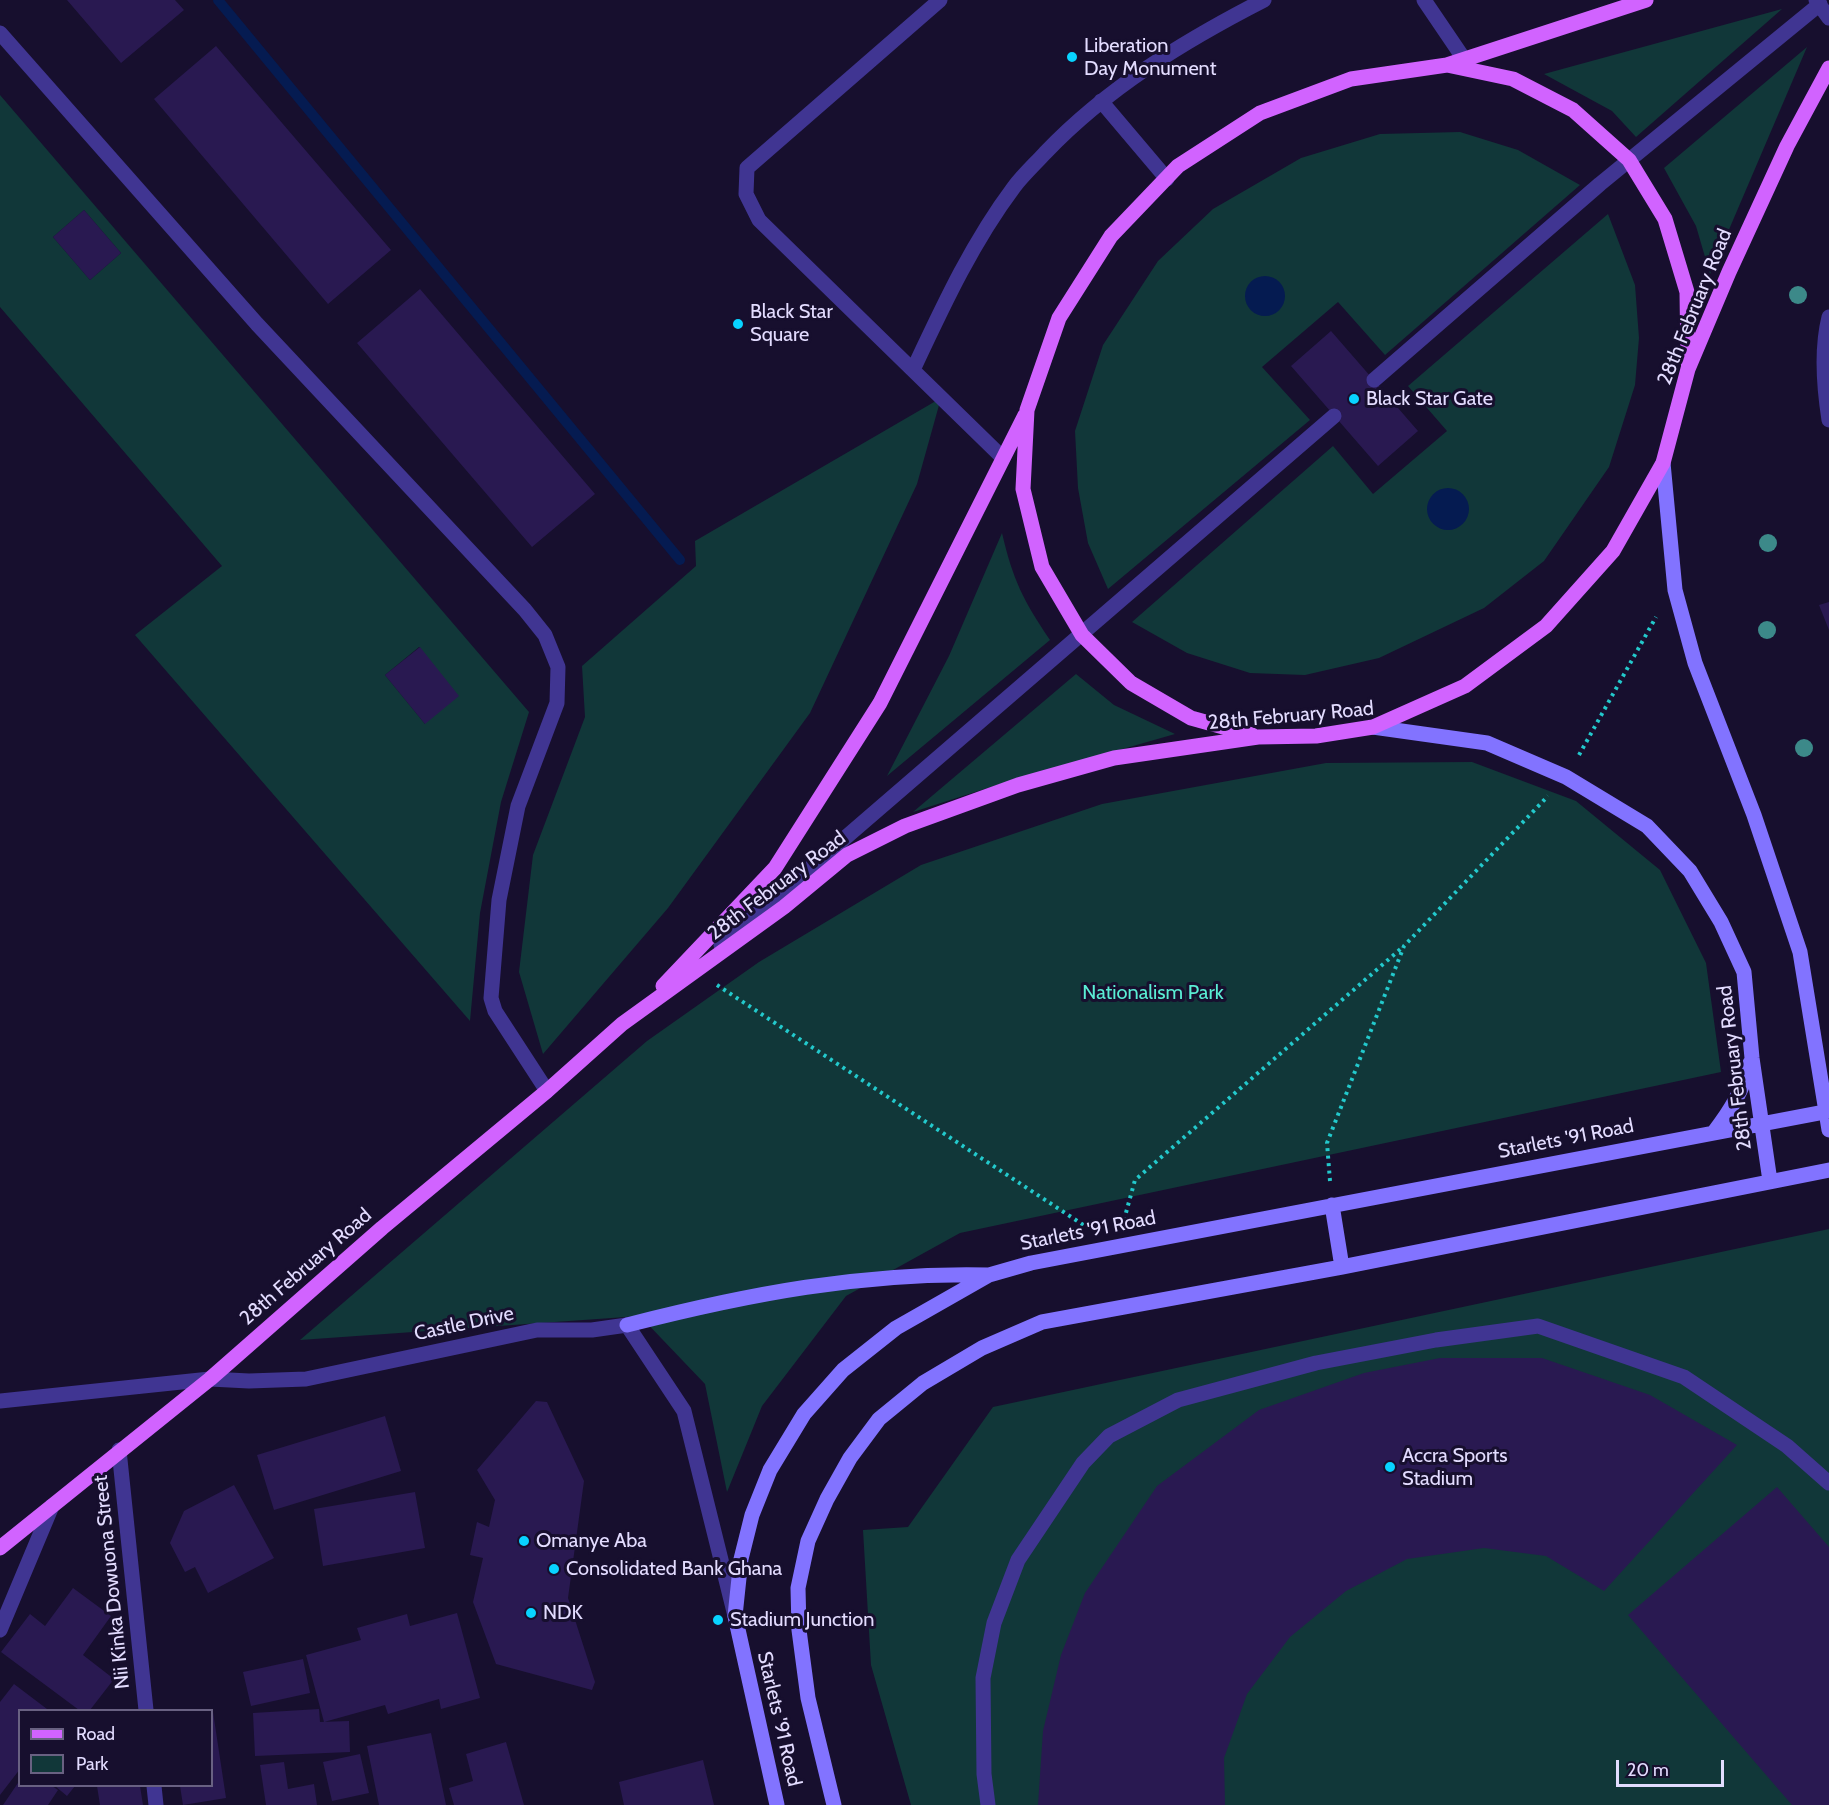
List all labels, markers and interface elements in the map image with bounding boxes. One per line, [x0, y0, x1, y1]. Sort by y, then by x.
place label: Liberation Day Monument [1084, 34, 1216, 81]
marker: Liberation Day Monument [1065, 50, 1079, 64]
street label: 28th February Road [1653, 225, 1737, 389]
place label: Black Star Square [750, 300, 833, 347]
marker: Black Star Square [731, 317, 745, 331]
place label: Black Star Gate [1366, 387, 1493, 411]
marker: Black Star Gate [1347, 392, 1361, 406]
street label: 28th February Road [1207, 697, 1375, 735]
street label: 28th February Road [703, 826, 851, 946]
park label: Nationalism Park [1082, 981, 1224, 1005]
street label: 28th February Road [1713, 984, 1757, 1152]
street label: Starlets '91 Road [1496, 1114, 1636, 1164]
street label: 28th February Road [235, 1203, 377, 1331]
street label: Starlets '91 Road [1018, 1206, 1158, 1256]
street label: Castle Drive [412, 1302, 516, 1346]
place label: Accra Sports Stadium [1402, 1444, 1507, 1491]
marker: Accra Sports Stadium [1383, 1460, 1397, 1474]
street label: Nii Kinka Dowuona Street [89, 1474, 135, 1690]
place label: Omanye Aba [536, 1529, 647, 1553]
marker: Omanye Aba [517, 1534, 531, 1548]
place label: Consolidated Bank Ghana [566, 1557, 782, 1581]
marker: Consolidated Bank Ghana [547, 1562, 561, 1576]
place label: NDK [543, 1601, 583, 1625]
marker: NDK [524, 1606, 538, 1620]
place label: Stadium Junction [730, 1608, 874, 1632]
marker: Stadium Junction [711, 1613, 725, 1627]
street label: Starlets '91 Road [752, 1649, 806, 1789]
legend [18, 1709, 213, 1787]
text: Road [76, 1723, 115, 1745]
scale bar [1619, 1748, 1727, 1786]
text: Park [76, 1753, 108, 1775]
text: 20 m [1627, 1759, 1669, 1781]

